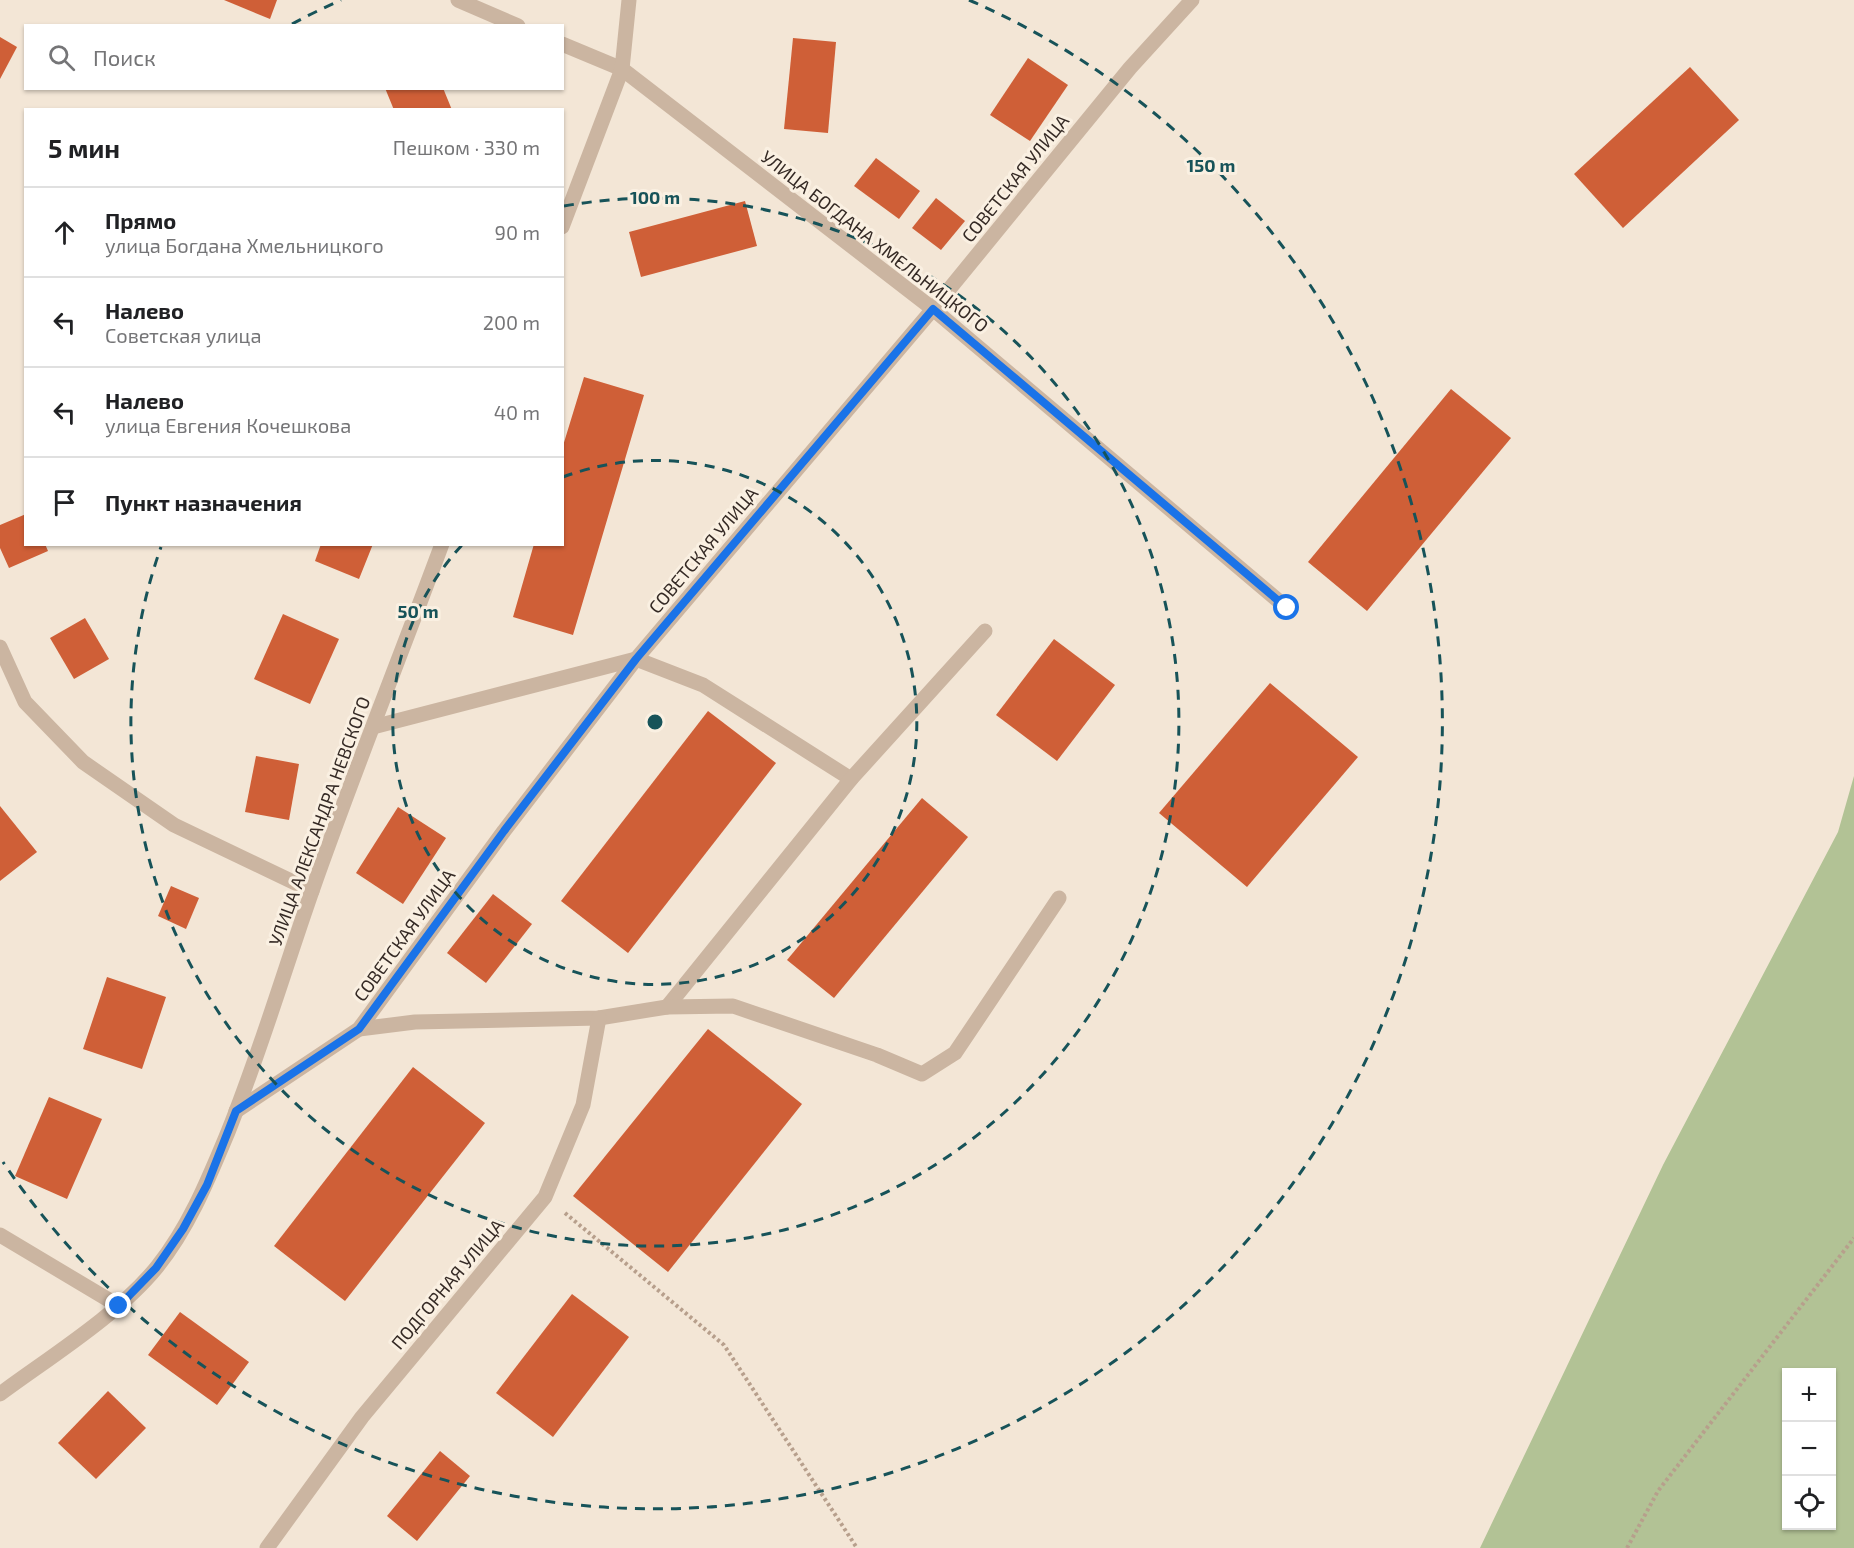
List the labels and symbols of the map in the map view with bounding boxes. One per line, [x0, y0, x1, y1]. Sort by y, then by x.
street label: СОВЕТСКАЯ УЛИЦА [957, 109, 1074, 246]
street label: УЛИЦА БОГДАНА ХМЕЛЬНИЦКОГО [757, 145, 993, 337]
text: 150 m [1187, 154, 1235, 176]
text: 100 m [630, 186, 680, 208]
street label: СОВЕТСКАЯ УЛИЦА [644, 482, 763, 618]
route start [1273, 594, 1299, 620]
text: 50 m [397, 600, 439, 622]
street label: УЛИЦА АЛЕКСАНДРА НЕВСКОГО [264, 693, 374, 949]
centre of rings [645, 712, 665, 732]
street label: СОВЕТСКАЯ УЛИЦА [349, 864, 460, 1005]
street label: ПОДГОРНАЯ УЛИЦА [386, 1214, 508, 1354]
route end [105, 1292, 131, 1318]

